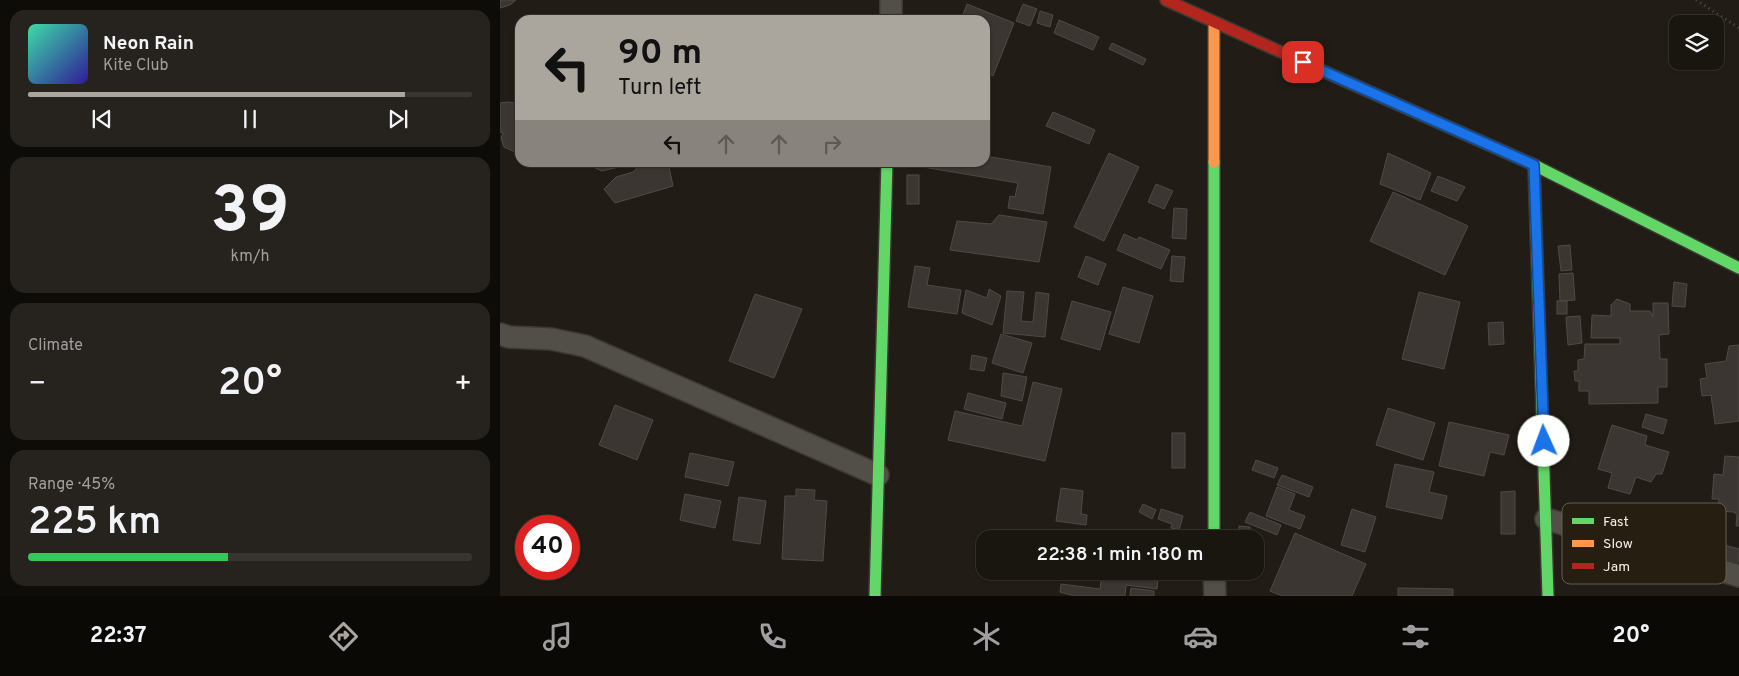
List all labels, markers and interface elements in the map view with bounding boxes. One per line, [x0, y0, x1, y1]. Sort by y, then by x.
map controls [1669, 15, 1724, 70]
button: layers [1669, 15, 1724, 70]
text: Neon Rain [103, 32, 194, 56]
text: 90 m [618, 32, 702, 76]
icon: left [535, 35, 600, 100]
pin [1282, 41, 1324, 83]
icon: arrive [1289, 48, 1317, 76]
text: Kite Club [103, 56, 168, 76]
text: Turn left [618, 75, 701, 102]
icon: previous [88, 105, 116, 133]
icon: pause [236, 105, 264, 133]
icon: next [384, 105, 412, 133]
icon: left [659, 130, 687, 158]
icon: ahead [712, 130, 740, 158]
icon: ahead [765, 130, 793, 158]
icon: right [818, 130, 846, 158]
text: 39 [211, 173, 289, 255]
text: km/h [231, 247, 269, 267]
text: Climate [28, 336, 83, 356]
text: 20° [218, 360, 282, 409]
text: − [28, 367, 46, 403]
text: + [454, 367, 472, 403]
position arrow [1517, 414, 1569, 466]
text: Range · 45% [28, 475, 115, 495]
text: 225 km [28, 499, 161, 548]
legend [1562, 503, 1726, 584]
text: Fast [1603, 514, 1629, 531]
speed limit sign: 40 [515, 515, 580, 580]
text: Slow [1603, 536, 1633, 553]
text: 22:38 · 1 min · 180 m [1037, 543, 1203, 567]
text: Jam [1603, 559, 1630, 576]
icon: directions [326, 619, 361, 654]
icon: music [540, 619, 575, 654]
icon: phone [755, 619, 790, 654]
icon: climate [969, 619, 1004, 654]
icon: car [1183, 619, 1218, 654]
icon: filters [1398, 619, 1433, 654]
text: 22:37 [90, 623, 147, 650]
text: 20° [1612, 623, 1649, 650]

